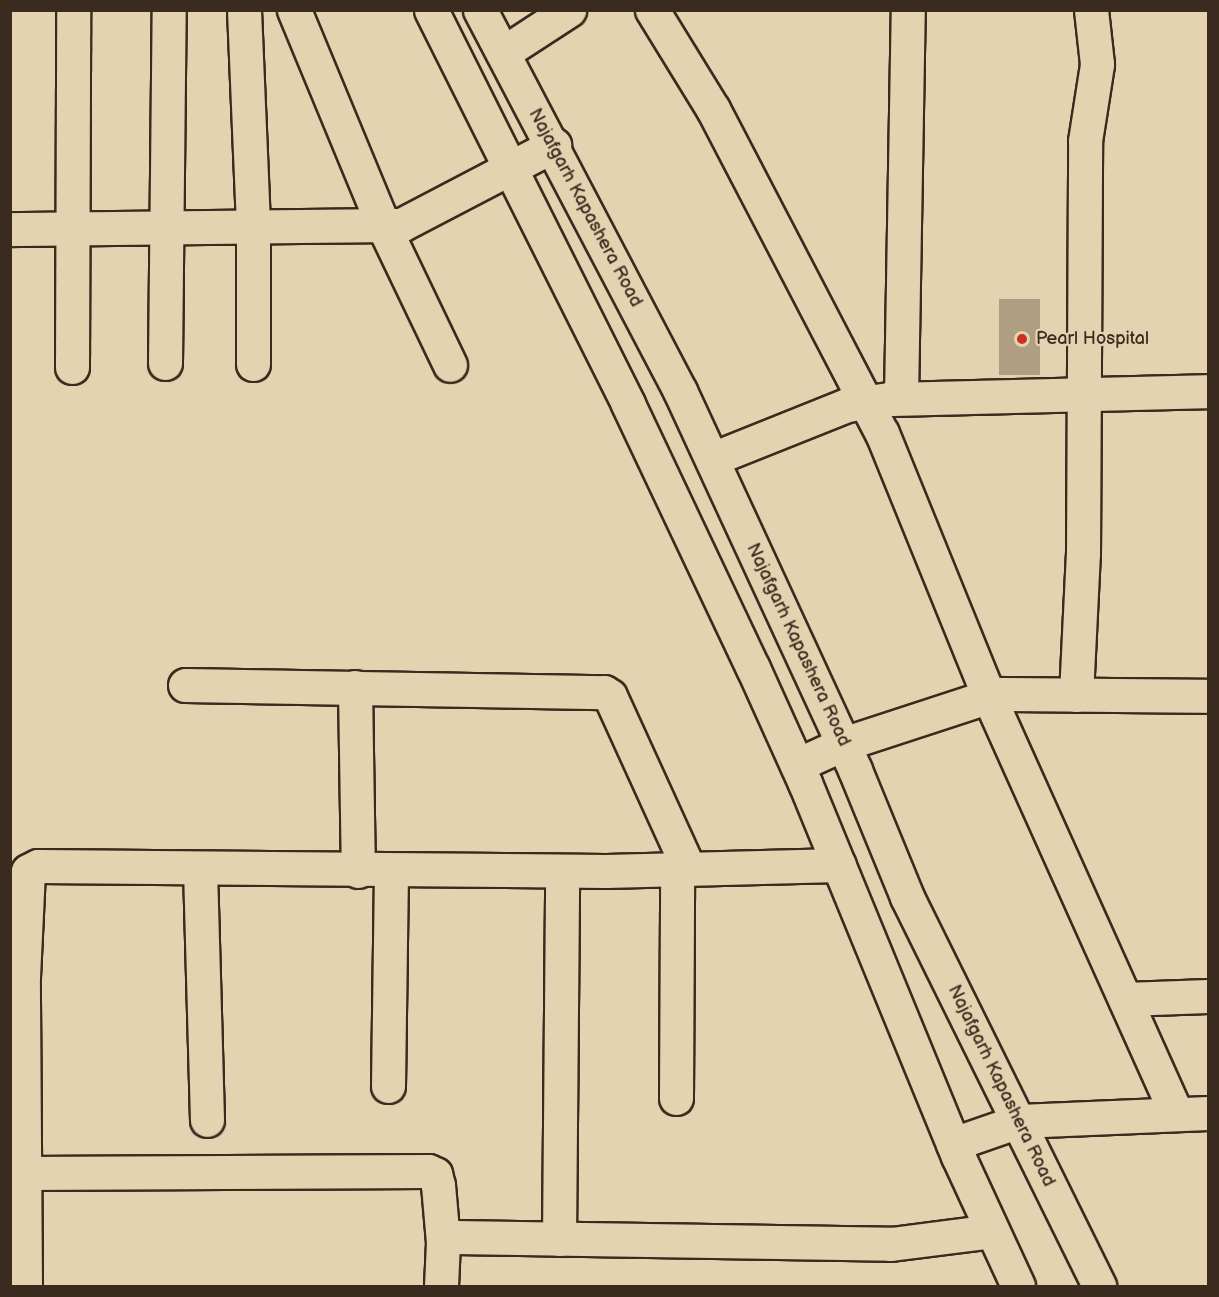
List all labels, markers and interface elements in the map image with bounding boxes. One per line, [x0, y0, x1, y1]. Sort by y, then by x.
street label: Najafgarh Kapashera Road [523, 105, 647, 311]
place label: Pearl Hospital [1036, 328, 1149, 350]
marker: Pearl Hospital [1013, 330, 1031, 348]
street label: Najafgarh Kapashera Road [741, 540, 855, 750]
street label: Najafgarh Kapashera Road [943, 982, 1059, 1190]

